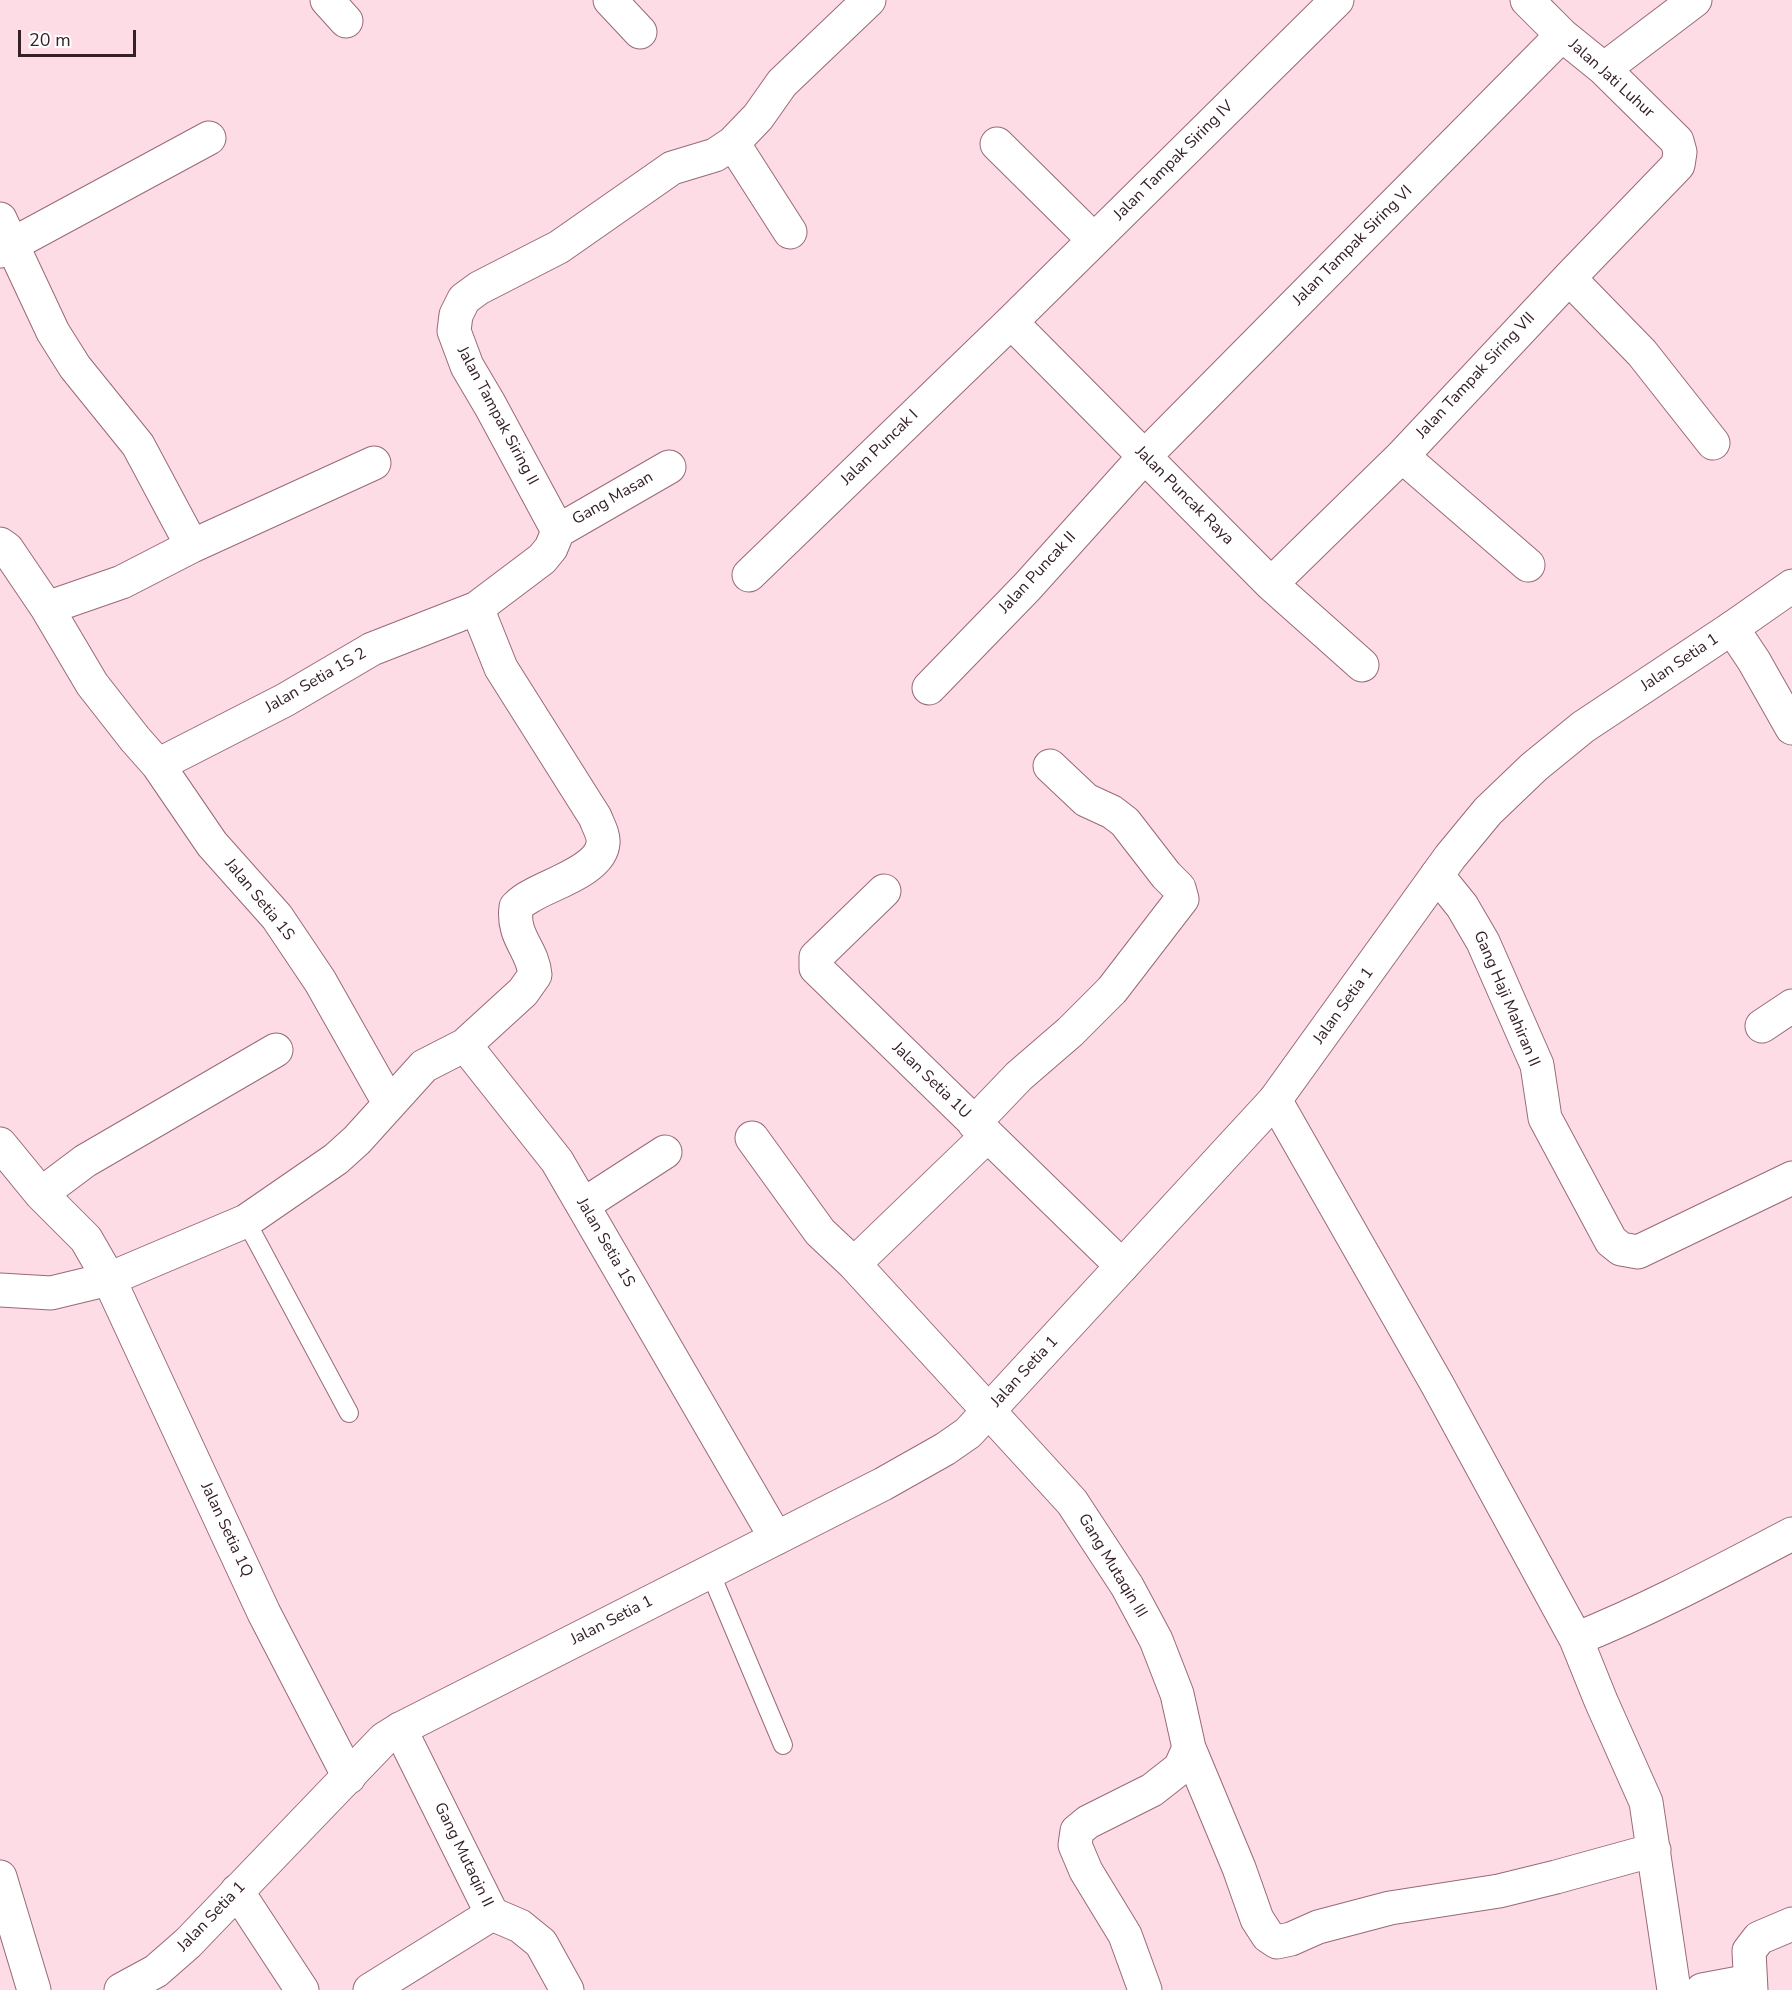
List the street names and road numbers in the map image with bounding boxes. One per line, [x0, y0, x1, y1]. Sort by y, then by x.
street label: Jalan Jati Luhur [1564, 36, 1658, 122]
street label: Jalan Tampak Siring IV [1110, 97, 1238, 225]
street label: Jalan Tampak Siring VI [1289, 182, 1417, 310]
street label: Jalan Tampak Siring VII [1413, 309, 1539, 443]
street label: Jalan Tampak Siring II [452, 343, 542, 489]
street label: Jalan Puncak I [837, 406, 923, 490]
street label: Jalan Puncak Raya [1131, 443, 1237, 549]
street label: Gang Masan [569, 468, 657, 530]
street label: Jalan Puncak II [995, 528, 1081, 618]
street label: Jalan Setia 1 [1637, 630, 1723, 696]
street label: Jalan Setia 1S 2 [262, 644, 370, 718]
street label: Jalan Setia 1S [220, 855, 298, 945]
street label: Gang Haji Mahiran II [1469, 928, 1543, 1070]
street label: Jalan Setia 1 [1310, 964, 1378, 1048]
street label: Jalan Setia 1U [888, 1039, 974, 1123]
street label: Jalan Setia 1S [572, 1195, 638, 1291]
street label: Jalan Setia 1 [987, 1333, 1063, 1411]
street label: Jalan Setia 1Q [196, 1480, 256, 1580]
street label: Gang Mutaqin III [1073, 1511, 1151, 1621]
street label: Jalan Setia 1 [568, 1592, 656, 1650]
street label: Gang Mutaqin II [429, 1800, 497, 1910]
street label: Jalan Setia 1 [174, 1878, 250, 1956]

